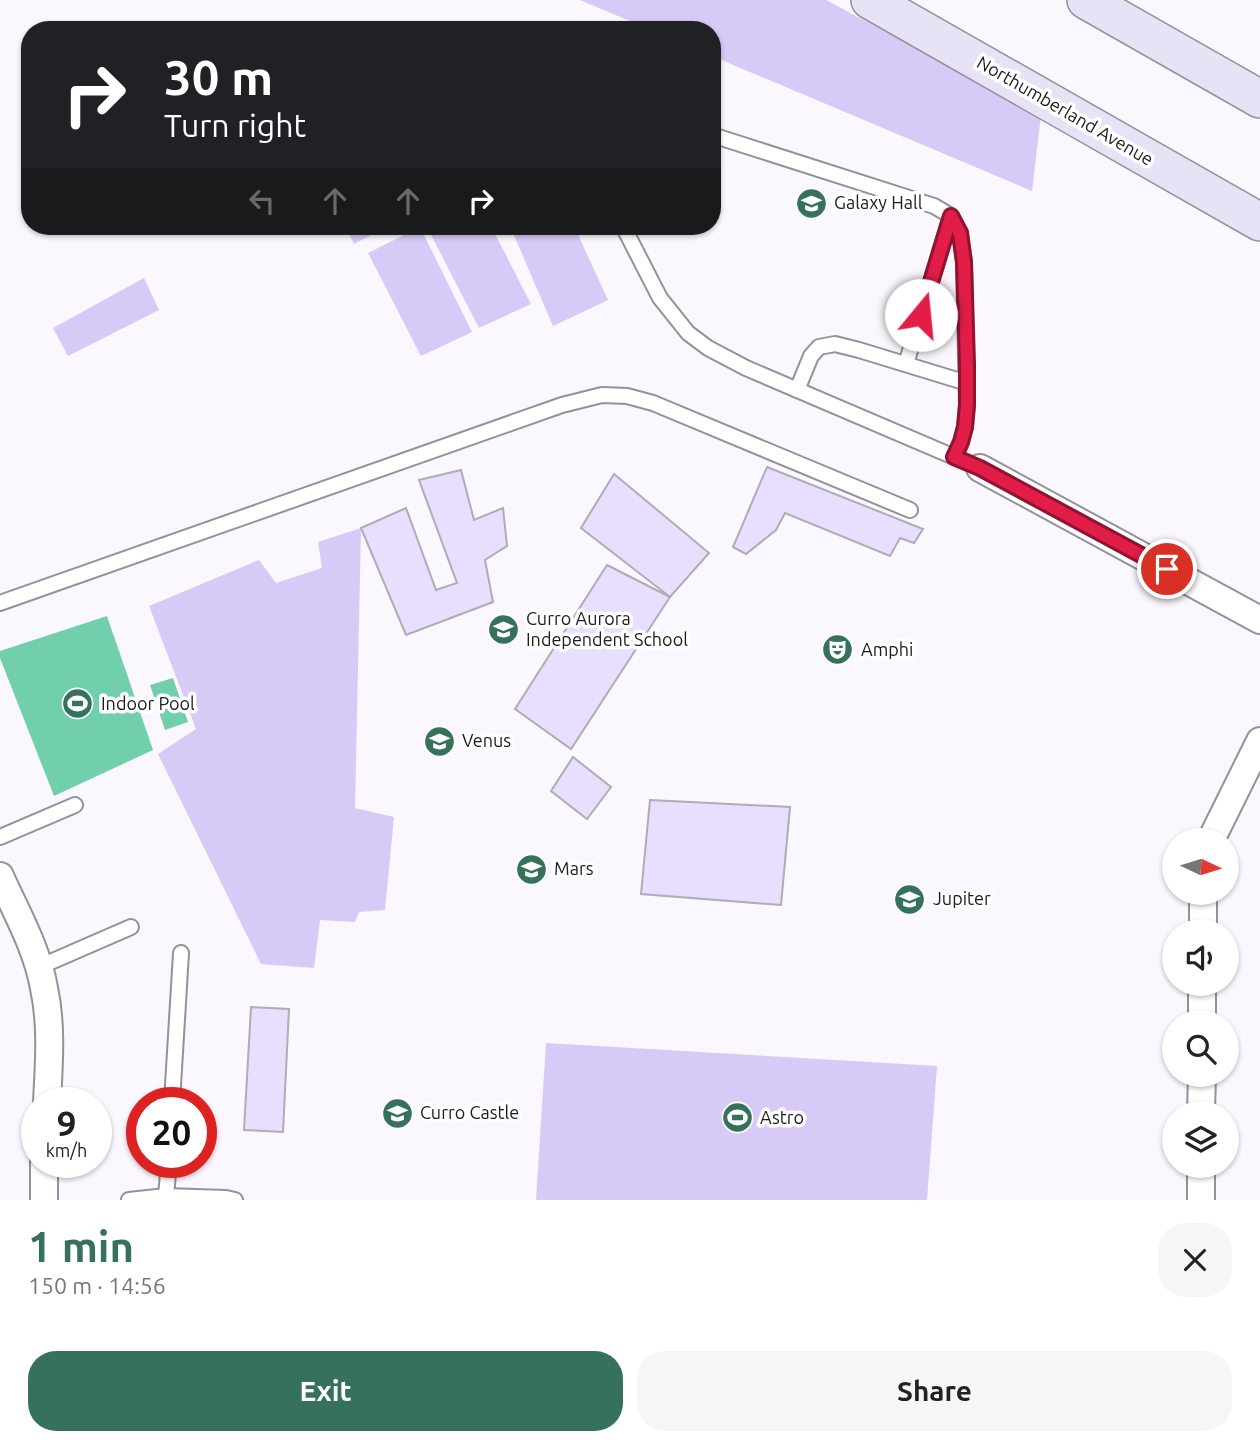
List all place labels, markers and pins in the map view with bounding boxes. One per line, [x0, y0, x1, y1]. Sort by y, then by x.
school or university icon: Galaxy Hall [794, 186, 828, 220]
place label: Galaxy Hall [834, 192, 923, 212]
pin [1137, 539, 1197, 599]
place label: Curro Aurora Independent School [526, 608, 688, 649]
school or university icon: Curro Aurora Independent School [486, 612, 520, 646]
theatre icon: Amphi [821, 633, 855, 667]
place label: Amphi [861, 639, 913, 659]
sports icon: Indoor Pool [61, 687, 95, 721]
place label: Indoor Pool [101, 693, 195, 713]
school or university icon: Venus [422, 724, 456, 758]
place label: Venus [462, 730, 511, 750]
school or university icon: Mars [514, 852, 548, 886]
place label: Mars [554, 858, 594, 878]
school or university icon: Jupiter [893, 882, 927, 916]
place label: Jupiter [933, 888, 991, 908]
school or university icon: Curro Castle [380, 1096, 414, 1130]
sports icon: Astro [720, 1101, 754, 1135]
place label: Curro Castle [420, 1102, 519, 1122]
place label: Astro [760, 1107, 804, 1127]

